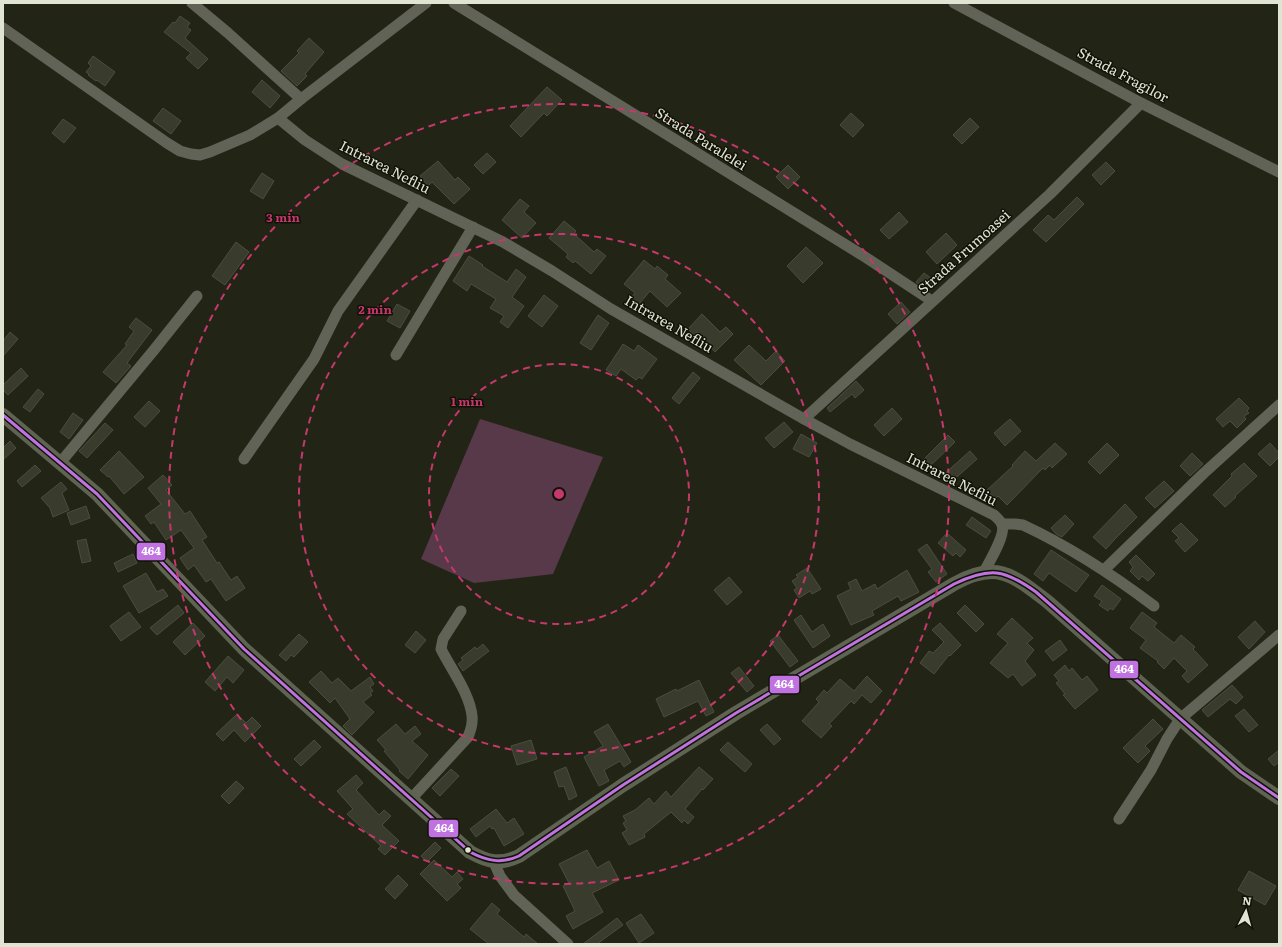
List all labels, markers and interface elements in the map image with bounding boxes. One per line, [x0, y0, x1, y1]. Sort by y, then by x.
street label: Strada Fragilor [1074, 42, 1173, 107]
street label: Strada Paralelei [652, 102, 751, 175]
street label: Intrarea Nefliu [337, 135, 434, 198]
street label: Strada Frumoasei [913, 204, 1014, 298]
text: 3 min [266, 208, 301, 226]
street label: Intrarea Nefliu [622, 290, 718, 357]
text: 2 min [358, 300, 392, 318]
text: 1 min [451, 392, 484, 410]
street label: Intrarea Nefliu [904, 447, 1001, 510]
centre of rings [552, 487, 566, 501]
line badge: 464 [136, 542, 166, 561]
text: 464 [141, 542, 161, 558]
line badge: 464 [1109, 660, 1139, 679]
text: 464 [1114, 660, 1134, 676]
line badge: 464 [769, 675, 800, 694]
text: 464 [774, 675, 794, 691]
line badge: 464 [428, 819, 459, 838]
text: 464 [434, 819, 454, 835]
unlabelled marker [463, 845, 473, 855]
north arrow [1226, 891, 1266, 931]
text: N [1242, 892, 1253, 908]

